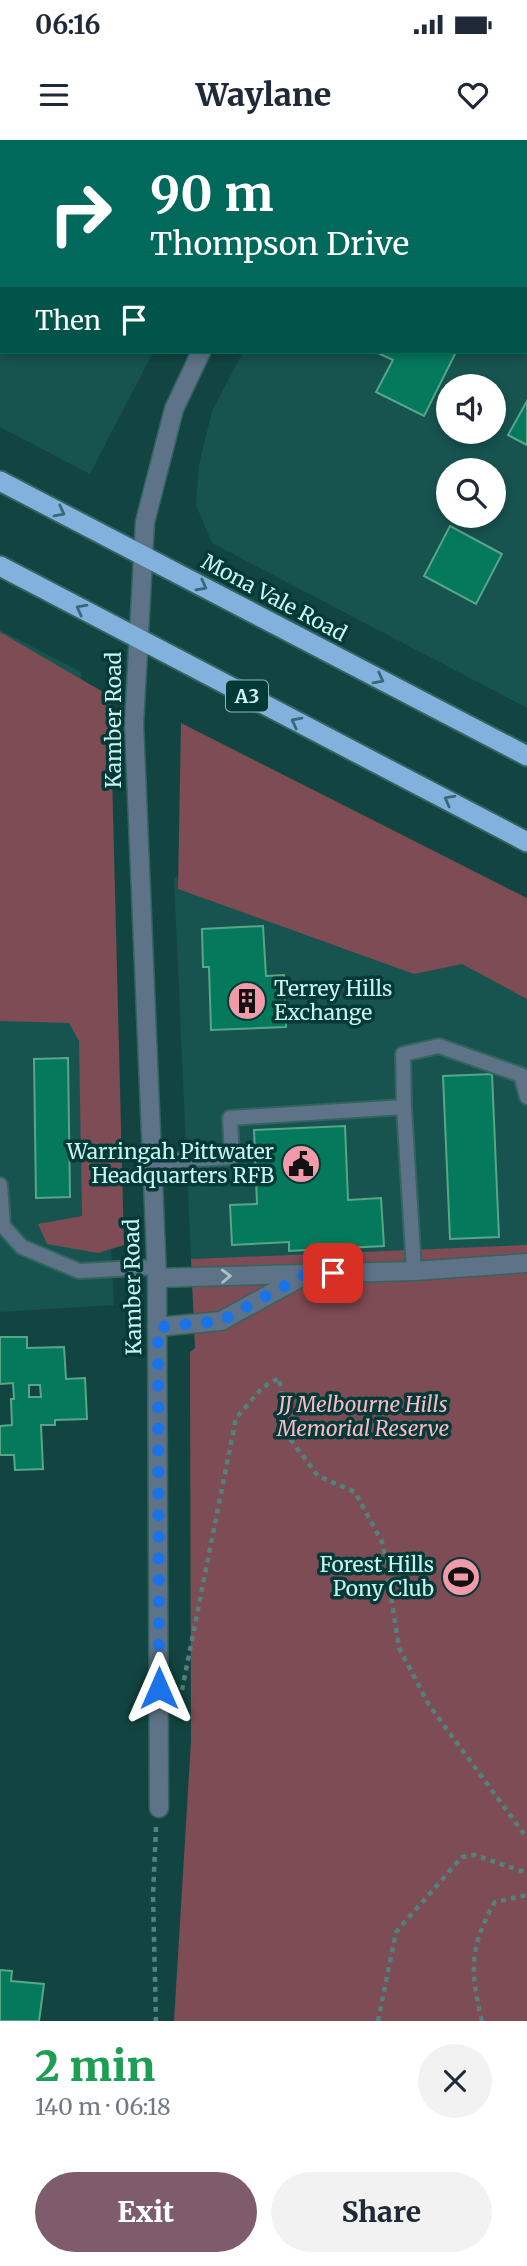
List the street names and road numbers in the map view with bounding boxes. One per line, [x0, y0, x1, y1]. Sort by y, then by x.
street label: Mona Vale Road [197, 548, 352, 647]
street label: Kamber Road [100, 651, 127, 788]
road number: A3 [226, 680, 268, 712]
street label: Kamber Road [118, 1218, 147, 1355]

